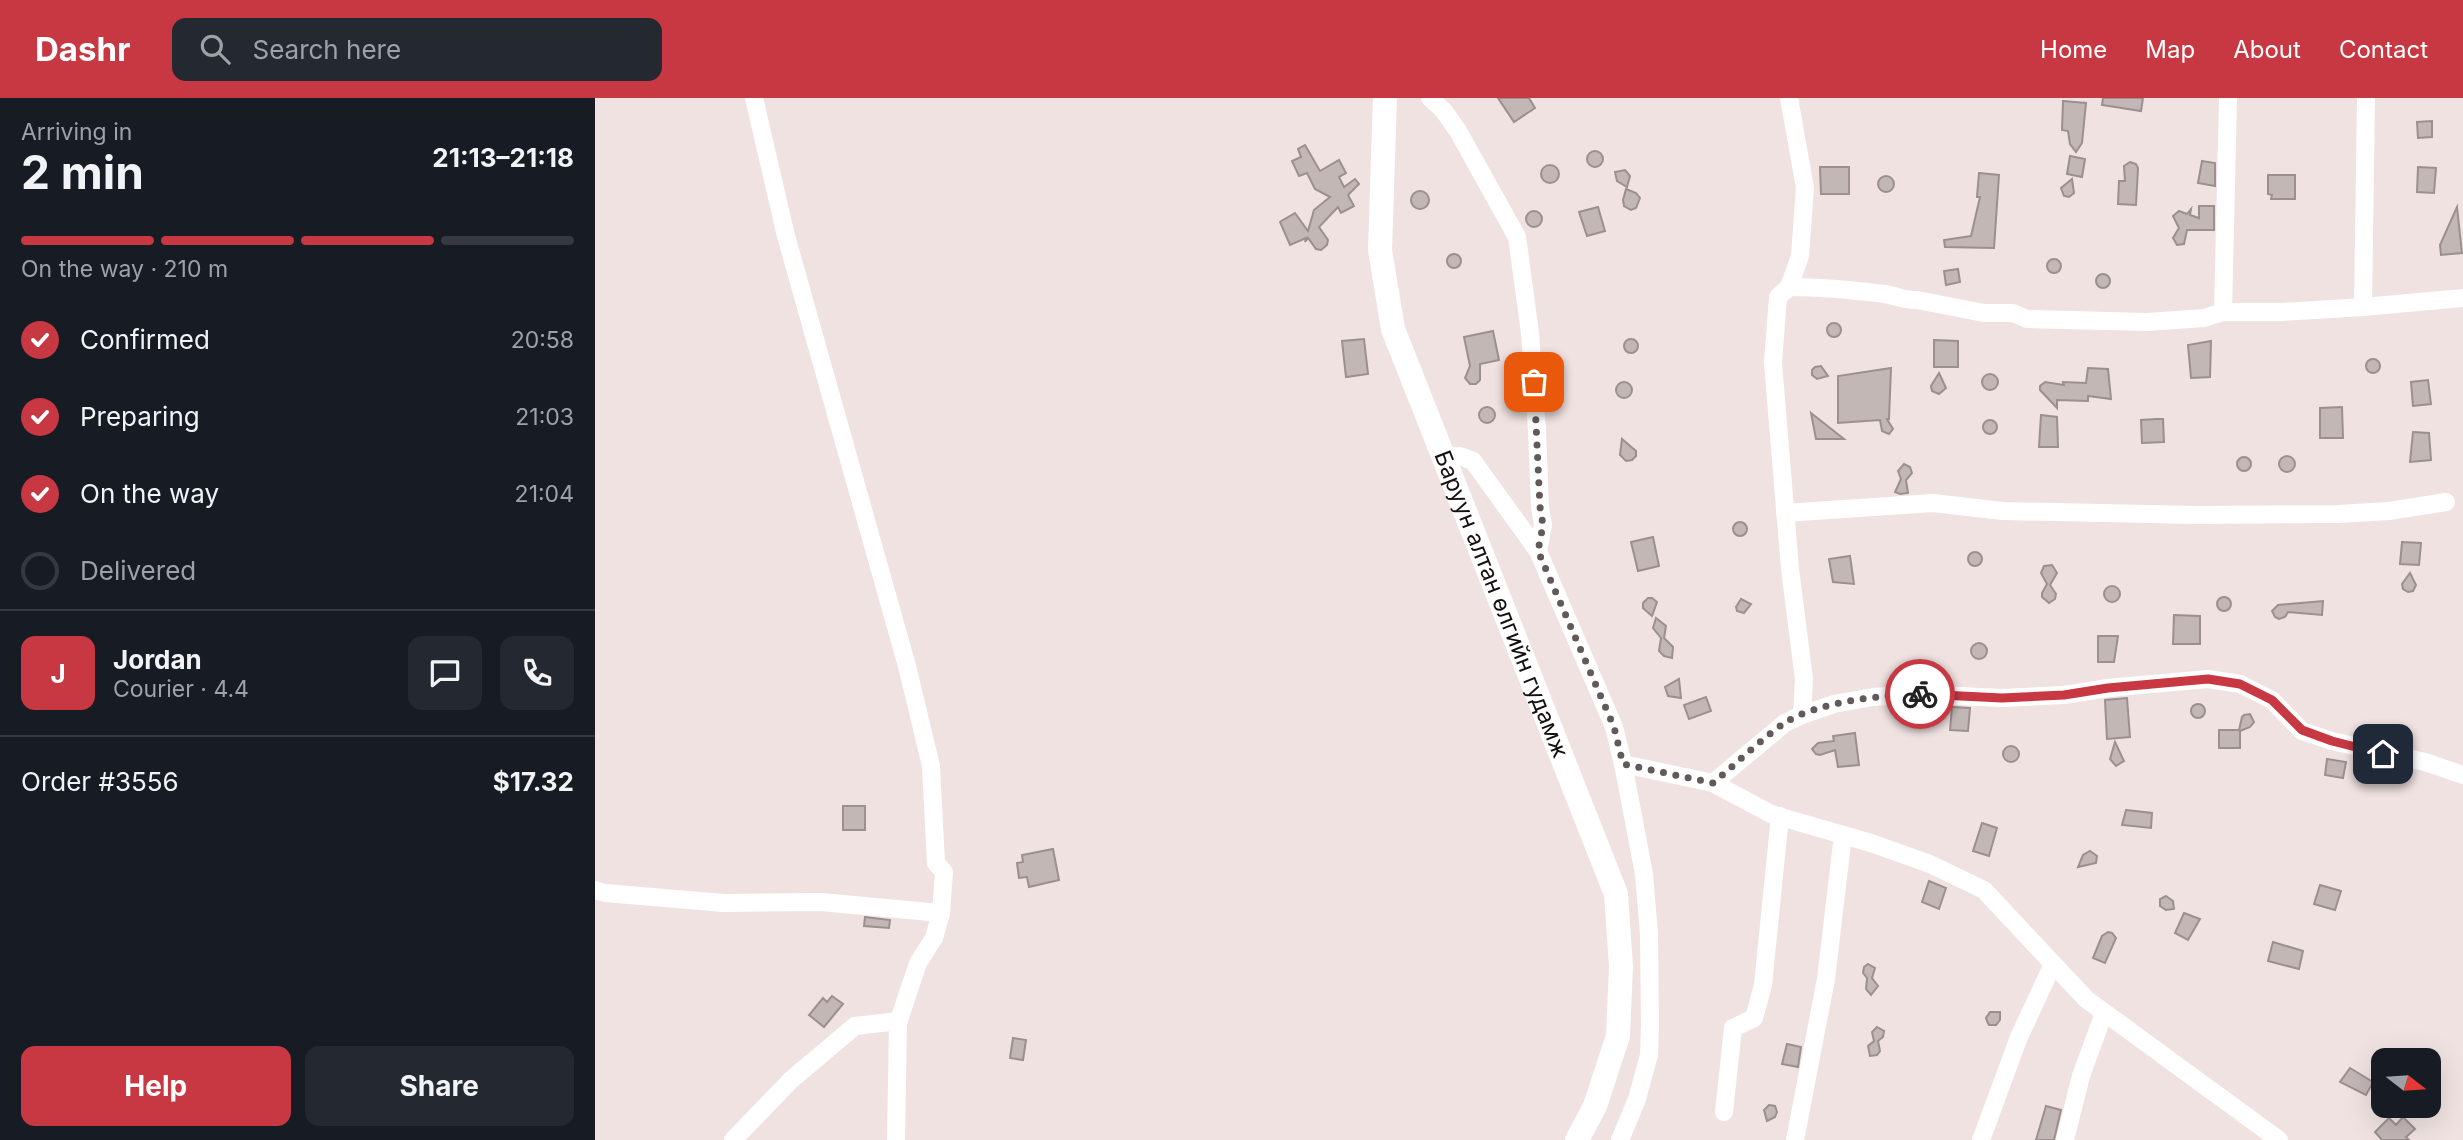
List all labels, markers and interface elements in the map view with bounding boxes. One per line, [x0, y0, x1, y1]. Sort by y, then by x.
search box [172, 18, 662, 81]
text: Dashr [35, 29, 130, 69]
icon: search [196, 30, 234, 68]
text: Search here [252, 34, 401, 65]
text: Home [2040, 35, 2107, 64]
text: Map [2145, 35, 2195, 64]
text: About [2233, 35, 2301, 64]
text: Contact [2339, 35, 2428, 64]
text: Arriving in [21, 118, 132, 146]
text: 21:13–21:18 [432, 142, 574, 173]
text: 2 min [21, 144, 144, 200]
text: On the way · 210 m [21, 255, 228, 283]
icon: check [21, 321, 59, 359]
text: Confirmed [80, 324, 210, 355]
text: 20:58 [511, 326, 574, 354]
pin [1504, 352, 1564, 412]
icon: bag [1515, 363, 1553, 401]
icon: check [21, 398, 59, 436]
text: Preparing [80, 401, 200, 432]
text: 21:03 [515, 403, 574, 431]
street label: Баруун алтан өлгийн гудамж [1428, 447, 1575, 762]
icon: check [21, 475, 59, 513]
text: On the way [80, 478, 219, 509]
text: 21:04 [515, 480, 574, 508]
text: Delivered [80, 555, 196, 586]
button: chat [408, 636, 482, 710]
button: phone [500, 636, 574, 710]
text: Jordan [113, 644, 202, 675]
text: J [50, 658, 66, 689]
courier [1885, 659, 1955, 729]
text: Courier · 4.4 [113, 675, 249, 703]
icon: bike [1901, 675, 1939, 713]
pin [2353, 724, 2413, 784]
icon: home [2364, 735, 2402, 773]
text: Order #3556 [21, 766, 179, 797]
text: $17.32 [493, 766, 574, 797]
button: Help [21, 1046, 291, 1126]
button: Share [305, 1046, 574, 1126]
north arrow [2371, 1048, 2441, 1118]
map controls [2371, 1048, 2441, 1118]

